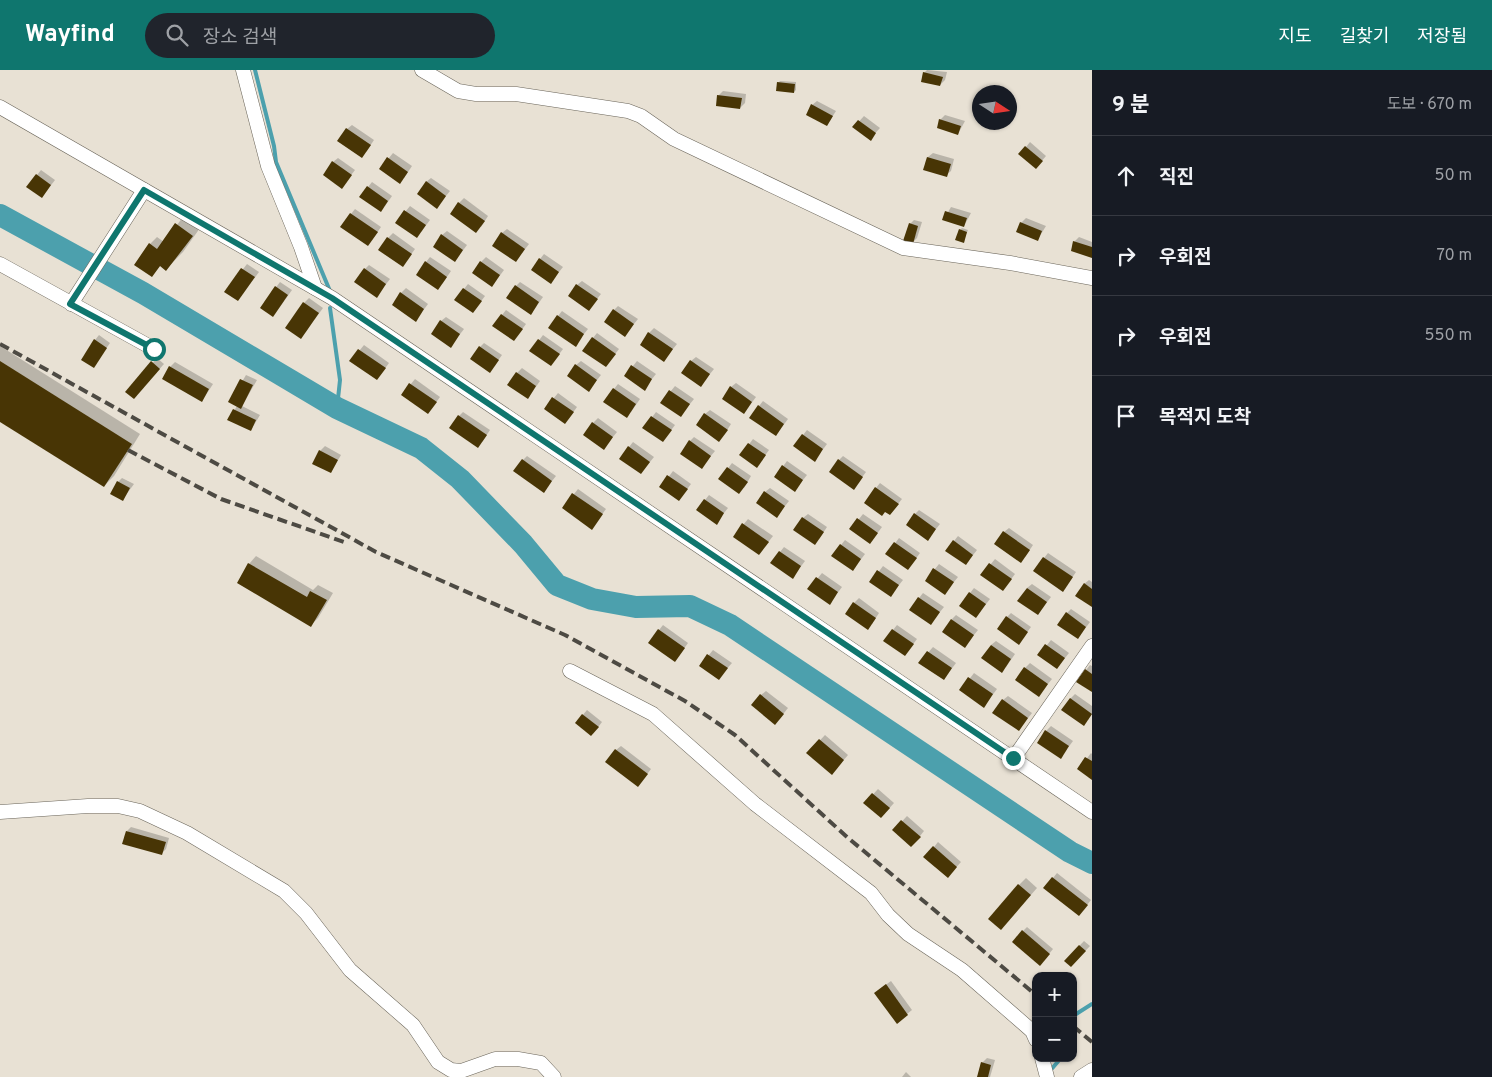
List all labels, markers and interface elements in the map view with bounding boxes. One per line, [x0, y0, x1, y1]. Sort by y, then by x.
search box [145, 13, 495, 58]
text: Wayfind [25, 20, 115, 50]
icon: search [163, 21, 191, 49]
text: 장소 검색 [203, 26, 277, 50]
text: 지도 [1279, 26, 1312, 49]
text: 길찾기 [1340, 26, 1389, 49]
text: 저장됨 [1417, 26, 1467, 49]
north arrow [972, 85, 1017, 130]
text: 9 분 [1112, 92, 1149, 119]
text: 도보 · 670 m [1387, 95, 1472, 115]
icon: ahead [1112, 162, 1140, 190]
text: 직진 [1159, 166, 1194, 190]
text: 50 m [1435, 166, 1472, 186]
icon: right [1112, 242, 1140, 270]
text: 우회전 [1159, 246, 1211, 270]
text: 70 m [1437, 246, 1472, 266]
icon: right [1112, 322, 1140, 350]
text: 우회전 [1159, 326, 1211, 350]
text: 550 m [1425, 326, 1472, 346]
route start [143, 338, 166, 361]
icon: arrive [1112, 402, 1140, 430]
text: 목적지 도착 [1159, 406, 1251, 430]
route end [1002, 747, 1025, 770]
map controls [1032, 972, 1077, 1062]
button: + [1032, 972, 1077, 1017]
button: − [1032, 1017, 1077, 1062]

